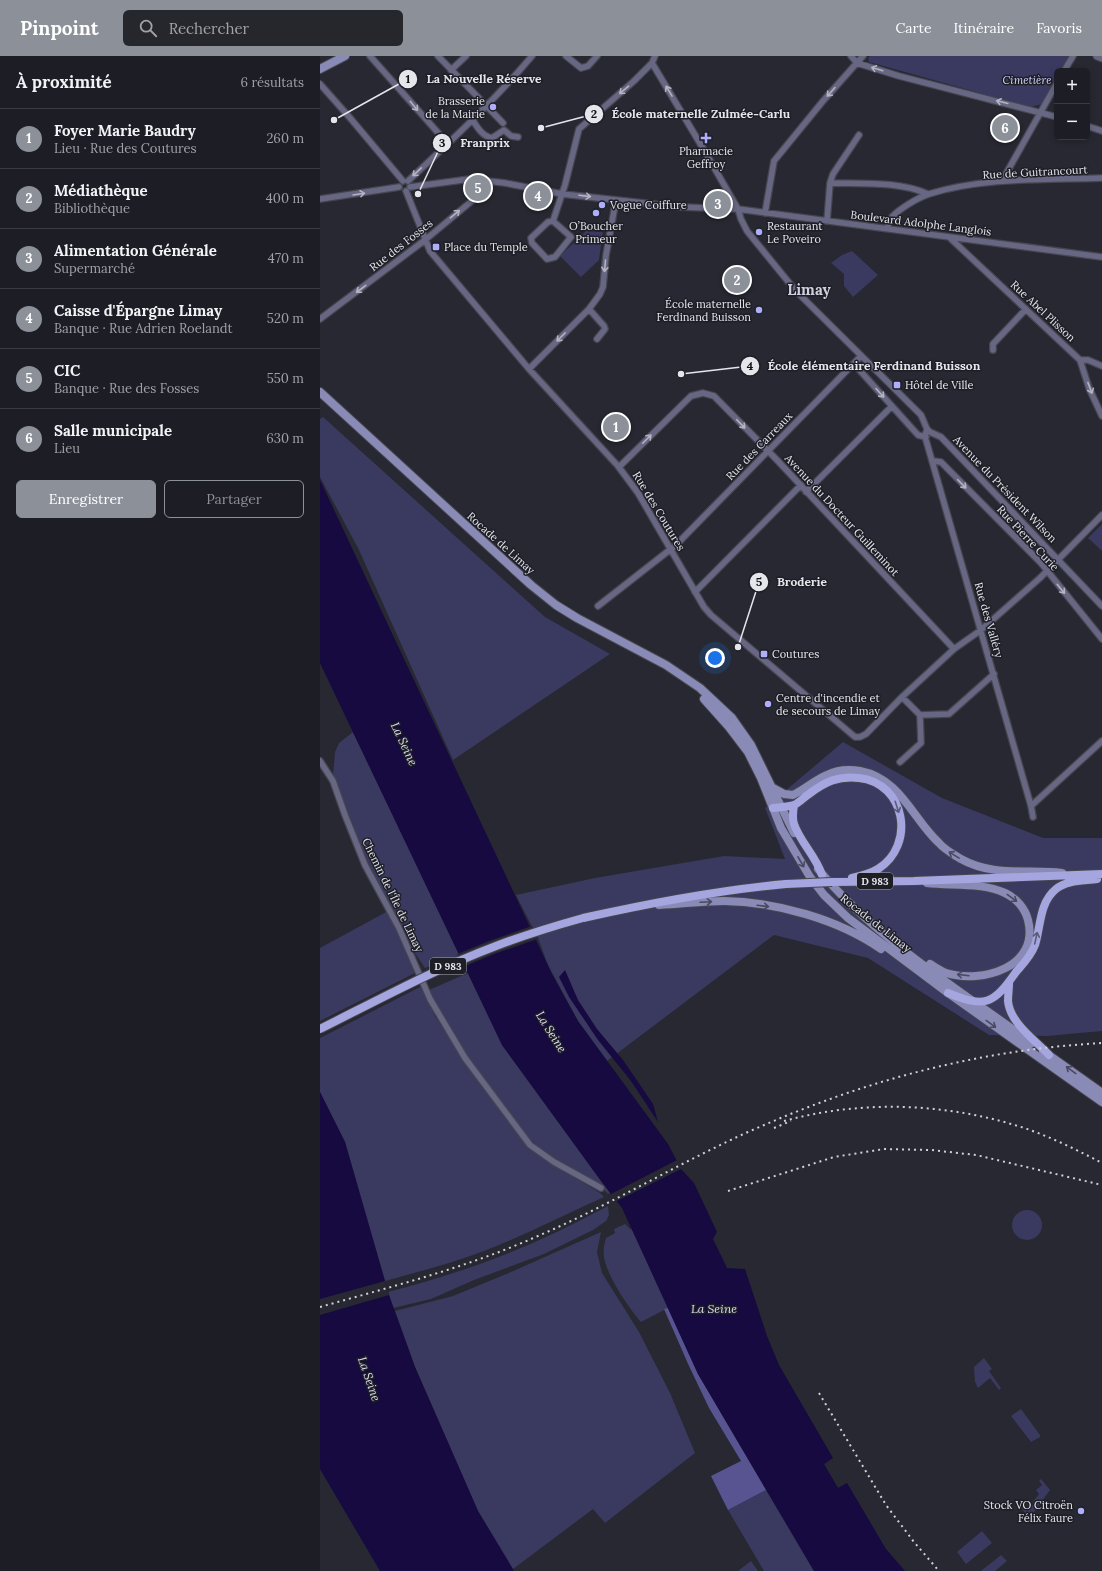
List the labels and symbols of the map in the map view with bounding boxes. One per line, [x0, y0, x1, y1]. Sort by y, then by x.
one-way arrow [870, 65, 883, 72]
callout: La Nouvelle Réserve [398, 67, 549, 91]
text: 1 [406, 71, 411, 86]
text: La Nouvelle Réserve [426, 71, 542, 86]
park label: Cimetière [1003, 73, 1051, 87]
one-way arrow [618, 85, 629, 94]
one-way arrow [664, 85, 673, 96]
one-way arrow [827, 87, 836, 97]
place label: Brasserie de la Mairie [425, 94, 485, 121]
one-way arrow [996, 98, 1009, 105]
one-way arrow [410, 101, 418, 112]
marker: Brasserie de la Mairie [488, 102, 498, 112]
callout: École maternelle Zulmée-Carlu [584, 102, 798, 126]
text: 2 [591, 106, 597, 121]
text: École maternelle Zulmée-Carlu [612, 106, 791, 121]
pin: 6 [992, 113, 1018, 143]
callout: Franprix [432, 131, 517, 155]
marker: Pharmacie Geffroy [701, 133, 711, 143]
text: 3 [439, 135, 446, 150]
text: Franprix [460, 135, 510, 150]
place label: Pharmacie Geffroy [679, 144, 733, 171]
street label: Rue de Guitrancourt [982, 162, 1089, 182]
one-way arrow [412, 168, 422, 177]
pin: 5 [465, 173, 491, 203]
pin: 4 [525, 181, 551, 211]
pin: 3 [705, 189, 731, 219]
one-way arrow [352, 190, 365, 198]
one-way arrow [578, 193, 591, 200]
place label: Vogue Coiffure [609, 198, 687, 212]
marker: Vogue Coiffure [597, 200, 607, 210]
street label: Boulevard Adolphe Langlois [850, 207, 992, 239]
marker: O’Boucher Primeur [591, 208, 601, 218]
one-way arrow [450, 210, 460, 219]
street label: Rue des Fosses [367, 216, 435, 274]
place label: O’Boucher Primeur [569, 219, 623, 246]
place label: Restaurant Le Poveiro [767, 219, 823, 246]
marker: Restaurant Le Poveiro [754, 227, 764, 237]
place label: Place du Temple [444, 240, 528, 254]
marker: Place du Temple [431, 242, 441, 252]
one-way arrow [601, 259, 608, 272]
pin: 2 [724, 265, 750, 295]
street label: Rue Abel Plisson [1008, 277, 1079, 345]
district label: Limay [787, 280, 832, 299]
one-way arrow [355, 284, 366, 293]
place label: École maternelle Ferdinand Buisson [657, 297, 751, 324]
marker: École maternelle Ferdinand Buisson [754, 305, 764, 315]
one-way arrow [556, 332, 566, 342]
callout: École élémentaire Ferdinand Buisson [740, 354, 989, 378]
text: 4 [747, 358, 754, 373]
text: École élémentaire Ferdinand Buisson [768, 358, 981, 373]
place label: Hôtel de Ville [905, 378, 973, 392]
marker: Hôtel de Ville [892, 380, 902, 390]
one-way arrow [1086, 382, 1094, 394]
one-way arrow [875, 388, 885, 398]
street label: Rue des Carreaux [723, 409, 795, 483]
pin: 1 [603, 412, 629, 442]
one-way arrow [736, 419, 746, 429]
street label: Avenue du Président Wilson [950, 432, 1060, 546]
one-way arrow [642, 434, 652, 444]
street label: Avenue du Docteur Guilleminot [781, 450, 903, 579]
street label: Rue des Coutures [630, 469, 688, 553]
one-way arrow [957, 479, 967, 489]
street label: Rue Pierre Curie [994, 502, 1062, 574]
street label: Rocade de Limay [464, 509, 538, 577]
callout: Broderie [749, 570, 835, 594]
text: 5 [756, 574, 763, 589]
text: Broderie [777, 574, 828, 589]
street label: Rue des Valléry [971, 581, 1007, 660]
one-way arrow [1056, 583, 1065, 594]
place label: Coutures [772, 647, 819, 661]
your location [705, 648, 725, 668]
marker: Coutures [759, 649, 769, 659]
place label: Centre d'incendie et de secours de Limay [776, 691, 881, 718]
marker: Centre d'incendie et de secours de Limay [763, 699, 773, 709]
water label: La Seine [388, 720, 421, 768]
one-way arrow [893, 801, 901, 813]
street label: Chemin de l'Île de Limay [359, 836, 427, 954]
one-way arrow [948, 850, 960, 858]
one-way arrow [798, 856, 806, 868]
road number: D 983 [857, 873, 893, 889]
street label: Rocade de Limay [838, 891, 914, 955]
one-way arrow [1007, 894, 1018, 902]
one-way arrow [699, 899, 712, 906]
one-way arrow [756, 902, 769, 910]
one-way arrow [1033, 932, 1041, 945]
road number: D 983 [430, 958, 466, 974]
one-way arrow [957, 972, 970, 979]
water label: La Seine [533, 1008, 570, 1056]
one-way arrow [985, 1020, 996, 1028]
one-way arrow [1065, 1066, 1076, 1074]
water label: La Seine [691, 1301, 737, 1316]
water label: La Seine [355, 1355, 384, 1403]
place label: Stock VO Citroën Félix Faure [984, 1498, 1073, 1525]
marker: Stock VO Citroën Félix Faure [1076, 1506, 1086, 1516]

